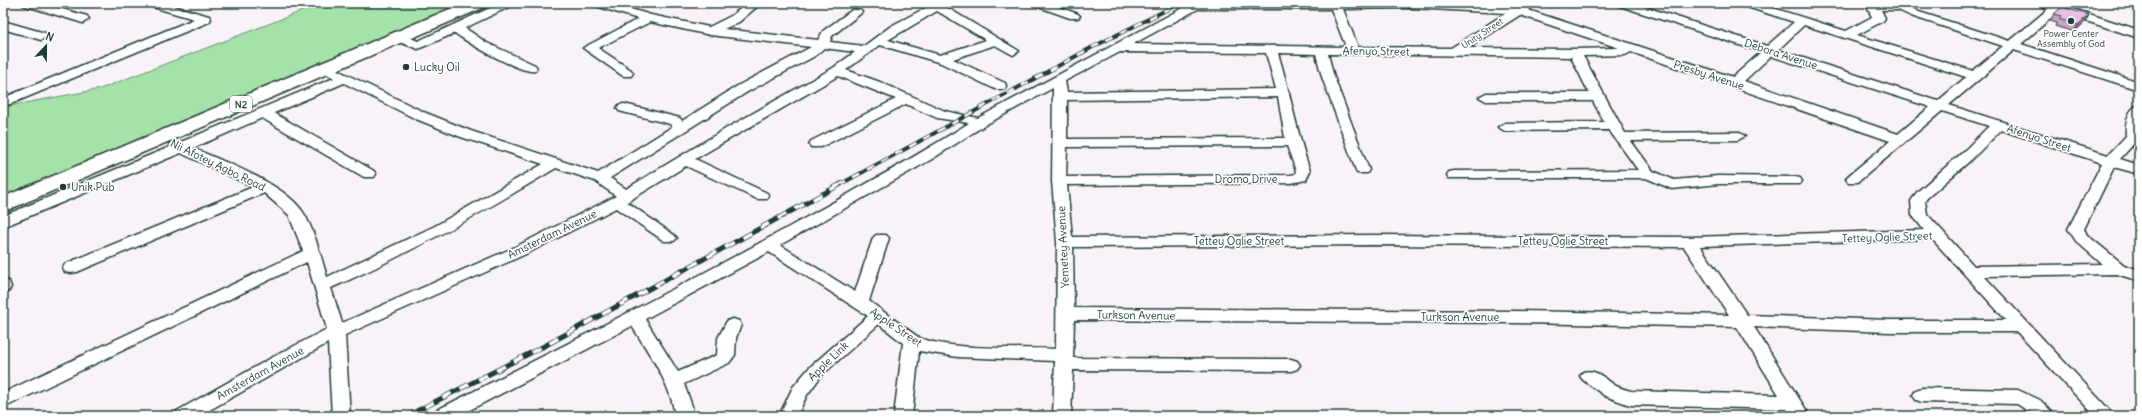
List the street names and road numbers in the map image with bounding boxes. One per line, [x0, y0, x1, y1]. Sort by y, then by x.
street label: Unity Street [1459, 15, 1505, 51]
street label: Debora Avenue [1743, 36, 1819, 72]
street label: Afenyo Street [1342, 43, 1410, 59]
street label: Presby Avenue [1672, 57, 1746, 93]
road number: N2 [230, 96, 252, 112]
street label: Afenyo Street [2005, 121, 2073, 155]
street label: Nii Afotey Agbo Road [168, 136, 268, 194]
street label: Dromo Drive [1215, 172, 1277, 186]
street label: Amsterdam Avenue [505, 206, 599, 262]
street label: Yemetey Avenue [1054, 206, 1072, 288]
street label: Tettey Oglie Street [1842, 228, 1933, 246]
street label: Tettey Oglie Street [1194, 234, 1285, 248]
street label: Tettey Oglie Street [1518, 234, 1609, 248]
street label: Apple Street [867, 304, 925, 350]
street label: Turkson Avenue [1097, 307, 1175, 323]
street label: Turkson Avenue [1421, 310, 1499, 324]
street label: Apple Link [805, 338, 851, 384]
street label: Amsterdam Avenue [214, 343, 306, 403]

